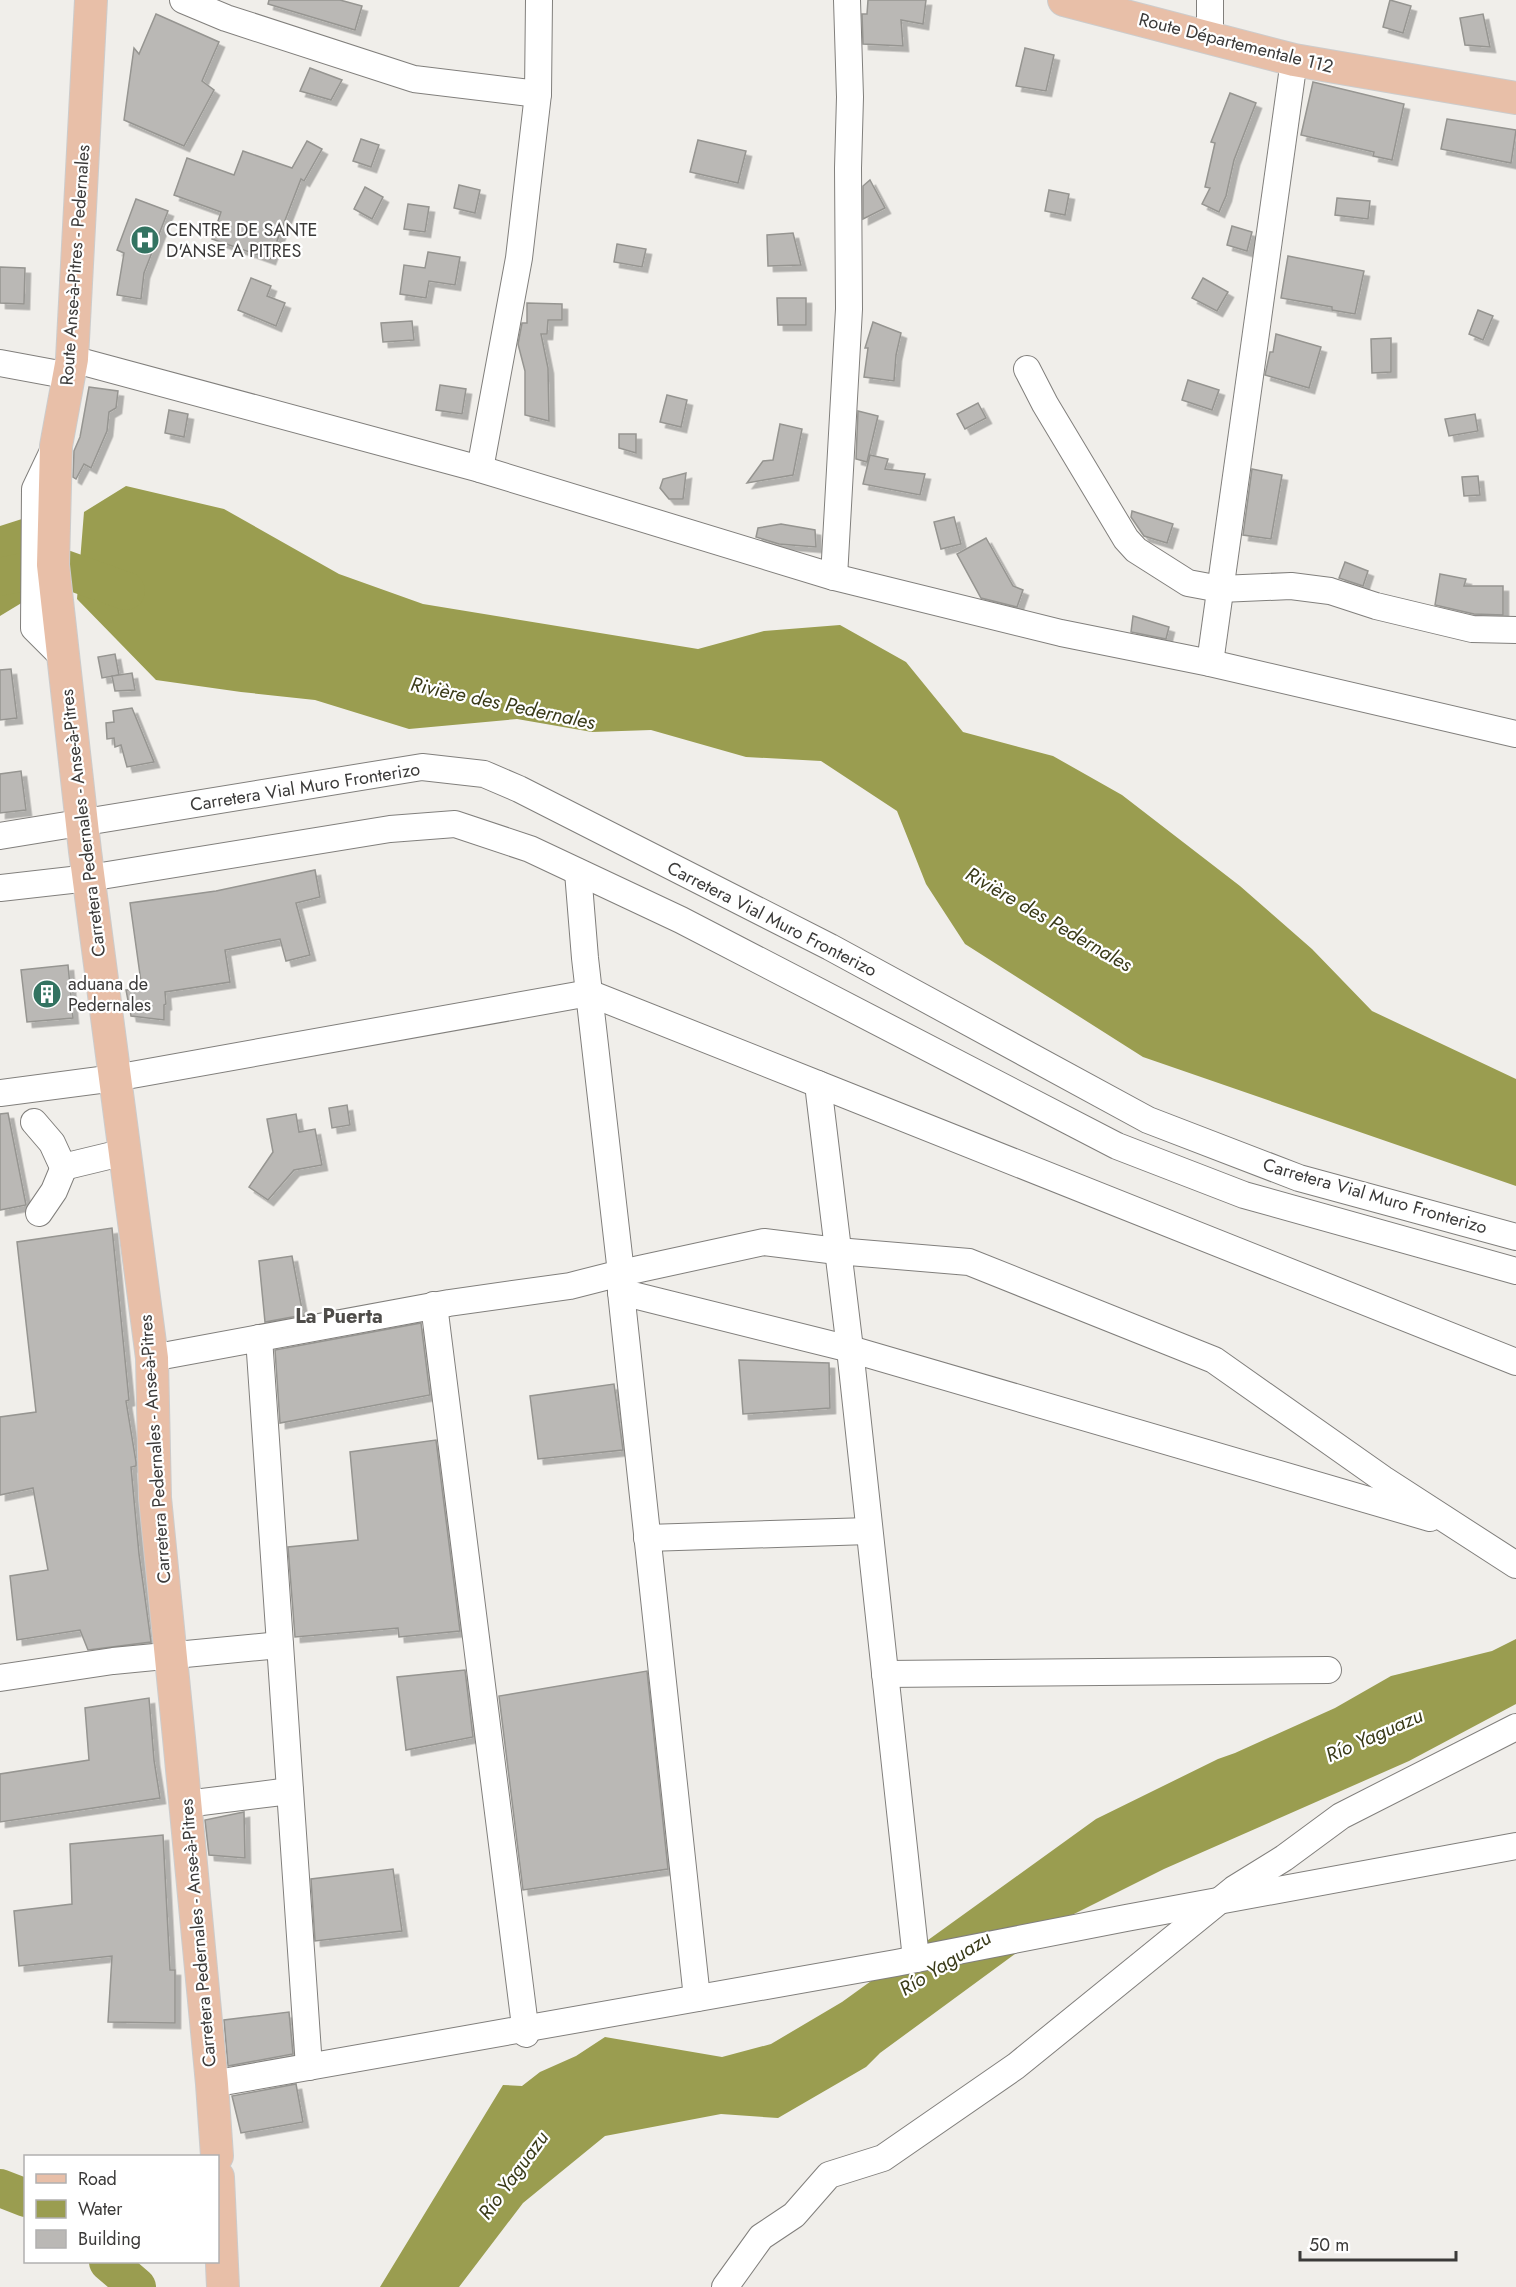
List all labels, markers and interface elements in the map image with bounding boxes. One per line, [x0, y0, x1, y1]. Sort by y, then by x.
street label: Route Départementale 112 [1136, 6, 1336, 80]
street label: Route Anse-à-Pitres - Pedernales [54, 144, 96, 386]
place label: CENTRE DE SANTE D'ANSE A PITRES [166, 217, 317, 264]
hospital icon: CENTRE DE SANTE D'ANSE A PITRES [129, 224, 161, 256]
water label: Rivière des Pedernales [408, 670, 598, 737]
street label: Carretera Pedernales - Anse-à-Pitres [54, 688, 112, 958]
street label: Carretera Vial Muro Fronterizo [188, 756, 422, 818]
street label: Carretera Vial Muro Fronterizo [663, 855, 881, 983]
water label: Rivière des Pedernales [960, 860, 1138, 979]
place label: aduana de Pedernales [68, 971, 151, 1018]
building icon: aduana de Pedernales [31, 978, 63, 1010]
street label: Carretera Vial Muro Fronterizo [1260, 1152, 1490, 1241]
district label: La Puerta [295, 1302, 383, 1331]
street label: Carretera Pedernales - Anse-à-Pitres [133, 1314, 177, 1584]
water label: Río Yaguazu [1321, 1701, 1427, 1770]
street label: Carretera Pedernales - Anse-à-Pitres [173, 1798, 223, 2068]
water label: Río Yaguazu [894, 1924, 997, 2003]
water label: Río Yaguazu [471, 2125, 556, 2226]
legend [24, 2155, 219, 2263]
text: Road [78, 2166, 117, 2192]
text: Water [78, 2196, 123, 2222]
scale bar [1300, 2224, 1456, 2262]
text: Building [78, 2226, 141, 2252]
text: 50 m [1309, 2232, 1349, 2258]

